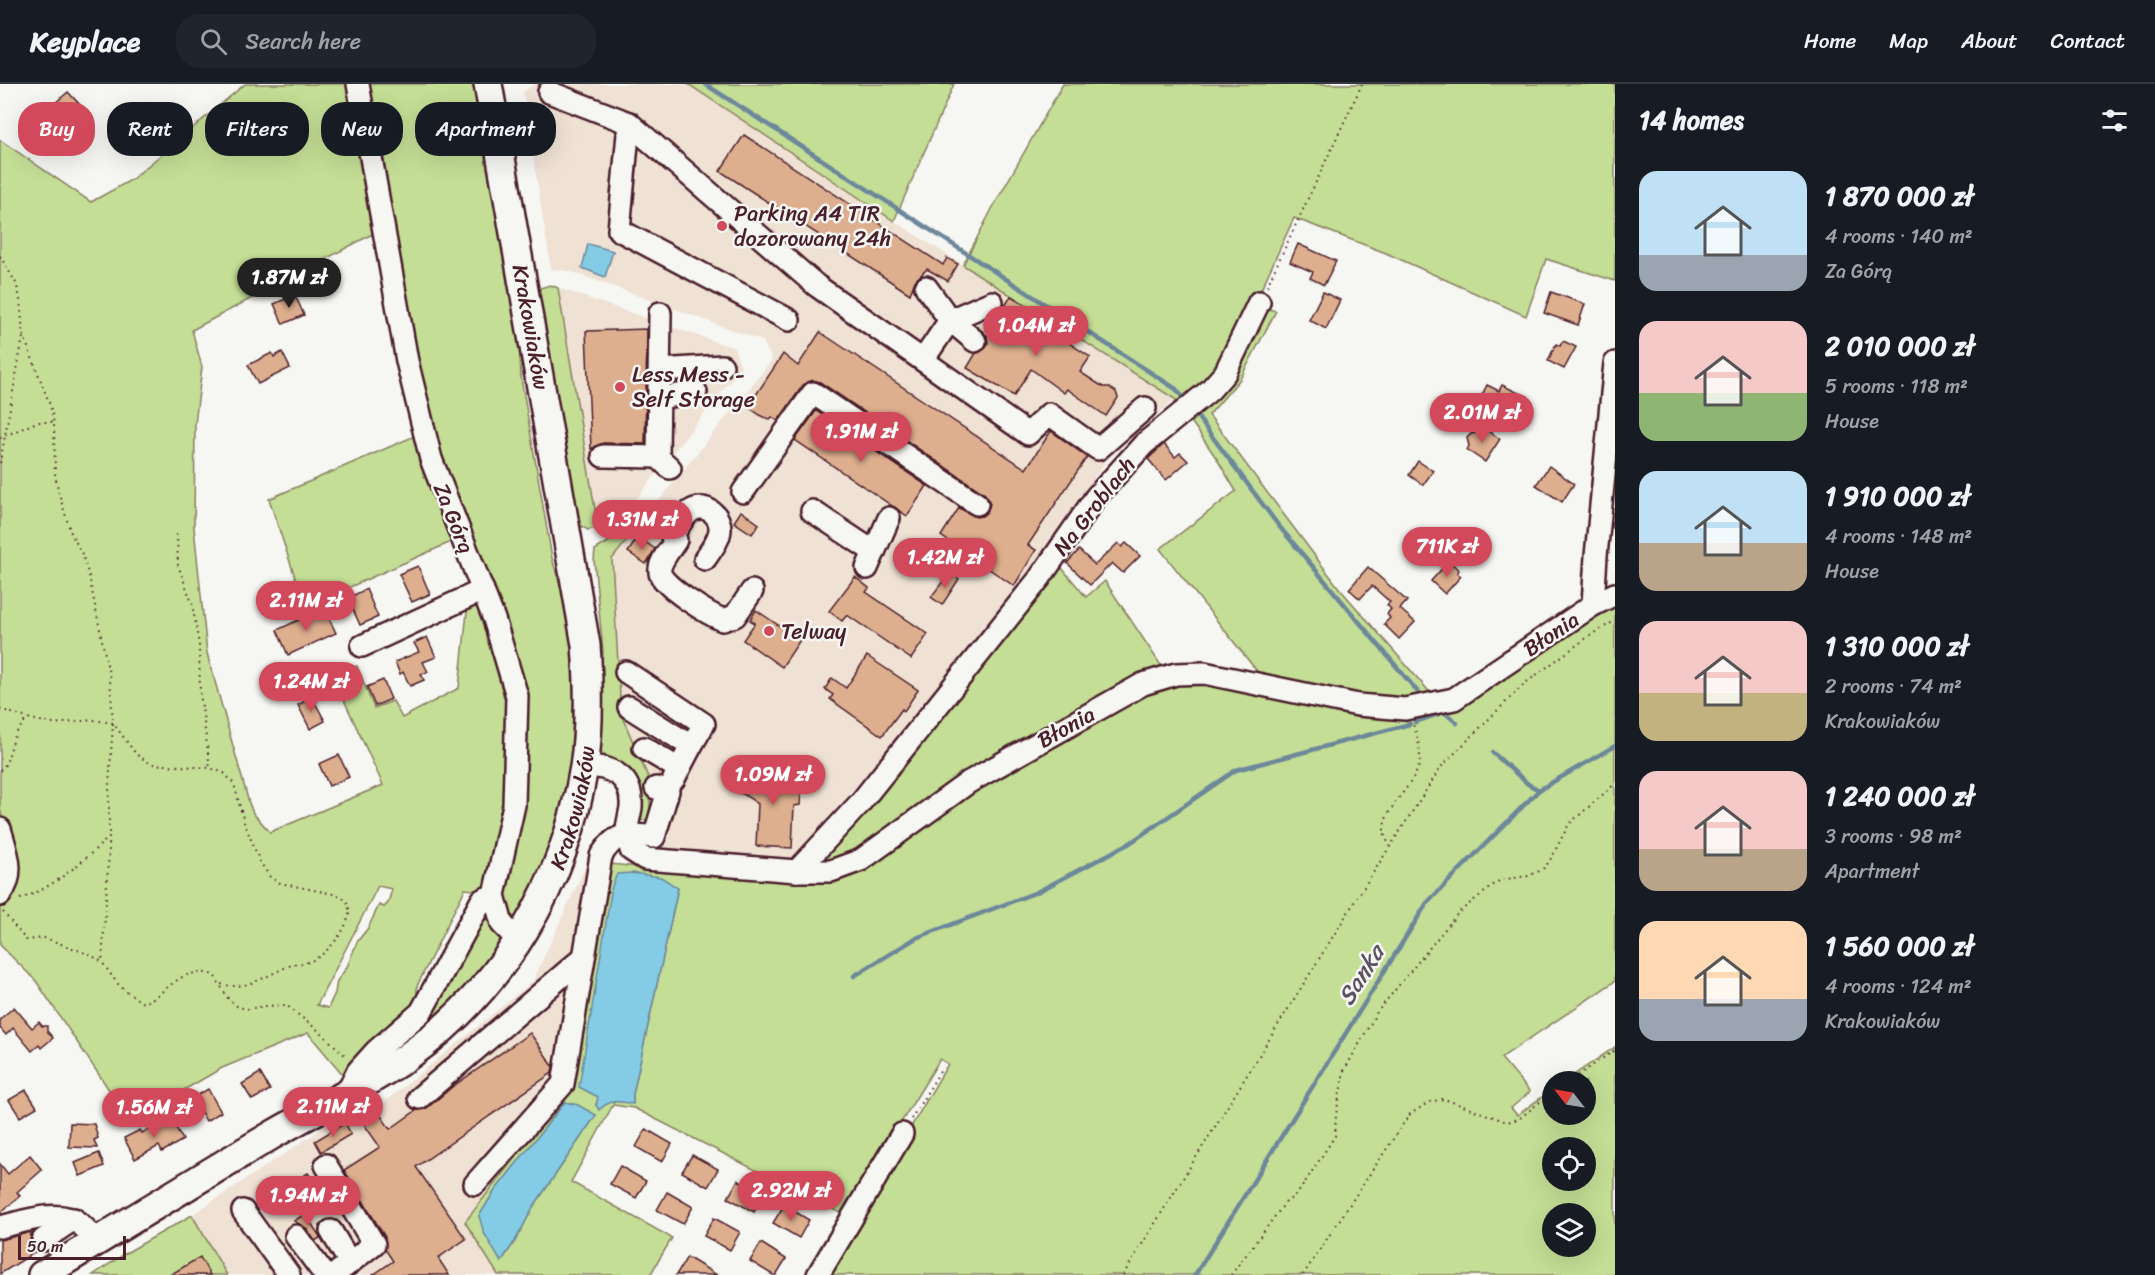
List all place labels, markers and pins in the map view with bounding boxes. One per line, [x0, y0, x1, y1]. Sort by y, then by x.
place label: Parking A4 TIR dozorowany 24h [734, 194, 891, 258]
marker: Parking A4 TIR dozorowany 24h [715, 219, 729, 233]
pin: 1.87M zł [227, 258, 351, 309]
pin: 1.04M zł [974, 306, 1098, 357]
place label: Less Mess - Self Storage [632, 355, 755, 419]
marker: Less Mess - Self Storage [613, 380, 627, 394]
pin: 2.01M zł [1420, 393, 1544, 444]
pin: 1.91M zł [799, 412, 923, 463]
pin: 1.31M zł [580, 500, 704, 551]
pin: 711K zł [1392, 527, 1502, 578]
pin: 1.42M zł [883, 538, 1007, 589]
pin: 2.11M zł [244, 581, 368, 632]
place label: Telway [781, 612, 847, 651]
marker: Telway [762, 624, 776, 638]
pin: 1.24M zł [249, 662, 373, 713]
pin: 1.09M zł [711, 755, 835, 806]
pin: 2.11M zł [271, 1087, 395, 1138]
pin: 1.56M zł [92, 1088, 216, 1139]
pin: 2.92M zł [729, 1171, 853, 1222]
pin: 1.94M zł [246, 1176, 370, 1227]

